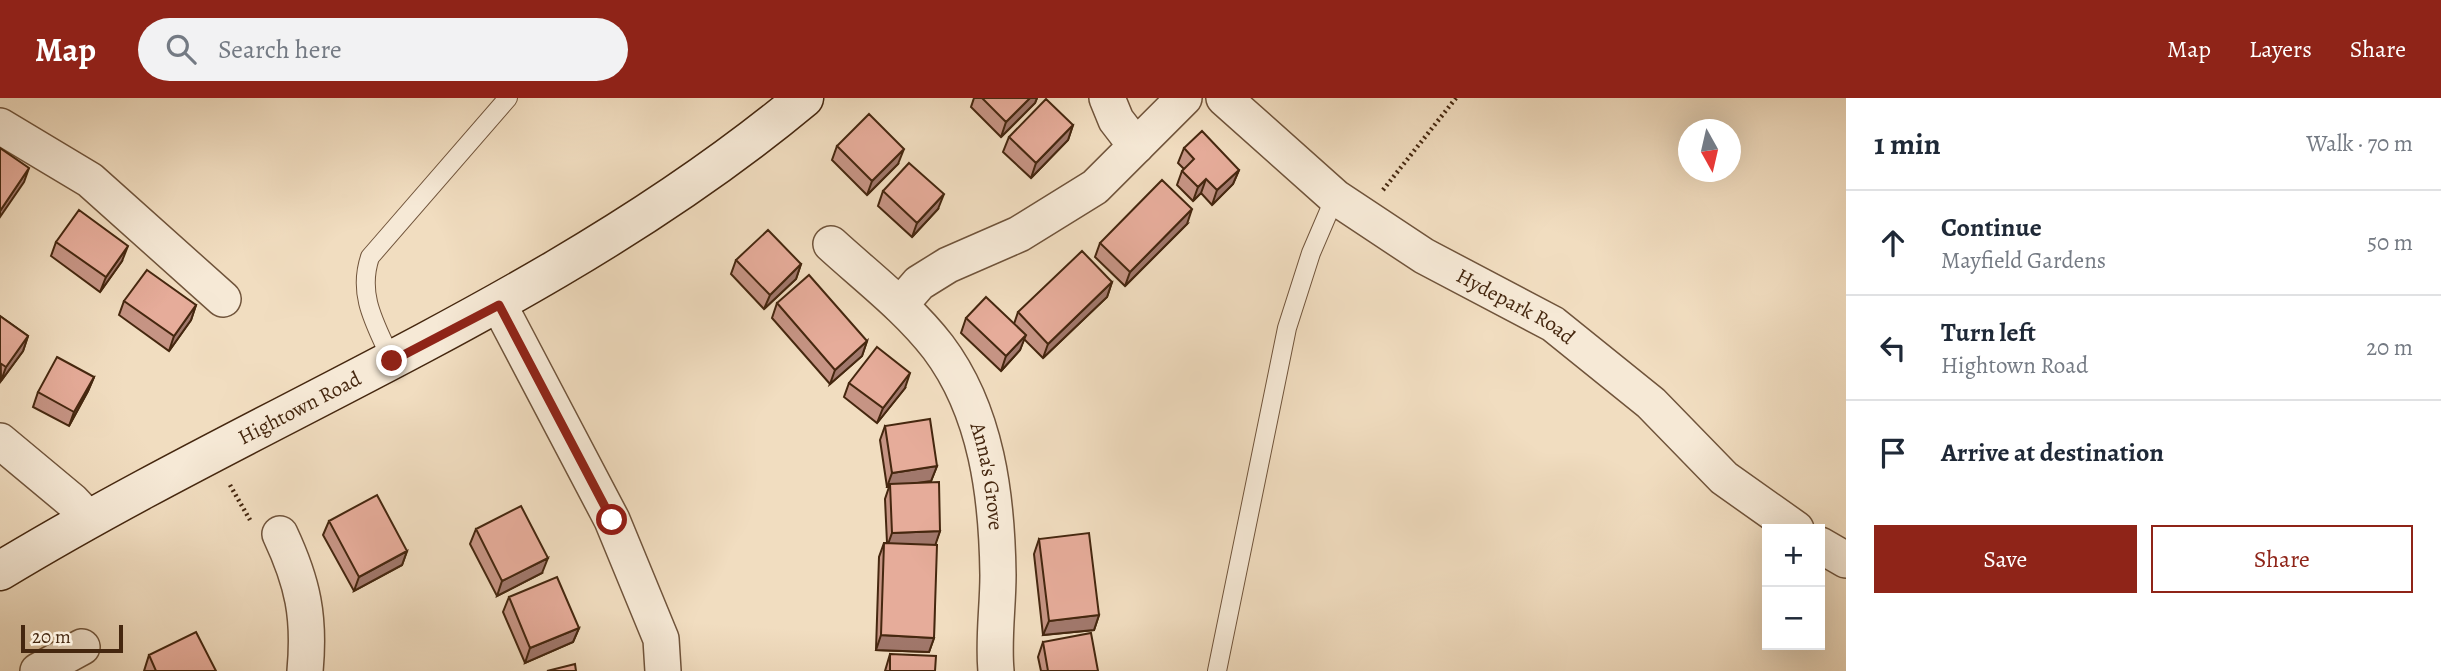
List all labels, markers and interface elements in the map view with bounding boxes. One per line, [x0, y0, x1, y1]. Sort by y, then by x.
search box [138, 18, 628, 81]
text: Map [35, 27, 96, 72]
icon: search [162, 30, 200, 68]
text: Search here [218, 32, 342, 67]
text: Map [2167, 33, 2211, 65]
text: Layers [2249, 33, 2312, 65]
text: Share [2350, 33, 2406, 65]
north arrow [1678, 119, 1741, 182]
text: 1 min [1874, 124, 1941, 164]
text: Walk · 70 m [2306, 128, 2413, 159]
text: Continue [1941, 210, 2042, 245]
icon: ahead [1874, 224, 1912, 262]
text: 50 m [2367, 227, 2413, 258]
text: Mayfield Gardens [1941, 245, 2106, 276]
street label: Hydepark Road [1451, 262, 1582, 351]
text: Turn left [1941, 315, 2036, 350]
icon: left [1874, 329, 1912, 367]
text: 20 m [2366, 332, 2413, 363]
route end [376, 345, 407, 376]
text: Hightown Road [1941, 350, 2088, 381]
street label: Hightown Road [233, 364, 366, 451]
street label: Anna's Grove [963, 418, 1010, 531]
icon: arrive [1874, 434, 1912, 472]
text: Arrive at destination [1941, 435, 2164, 470]
route start [596, 504, 627, 535]
map controls [1762, 524, 1825, 650]
button: + [1762, 524, 1825, 587]
button: Save [1874, 525, 2137, 593]
button: Share [2151, 525, 2413, 593]
button: − [1762, 587, 1825, 650]
scale bar [21, 622, 122, 654]
text: 20 m [32, 624, 71, 650]

